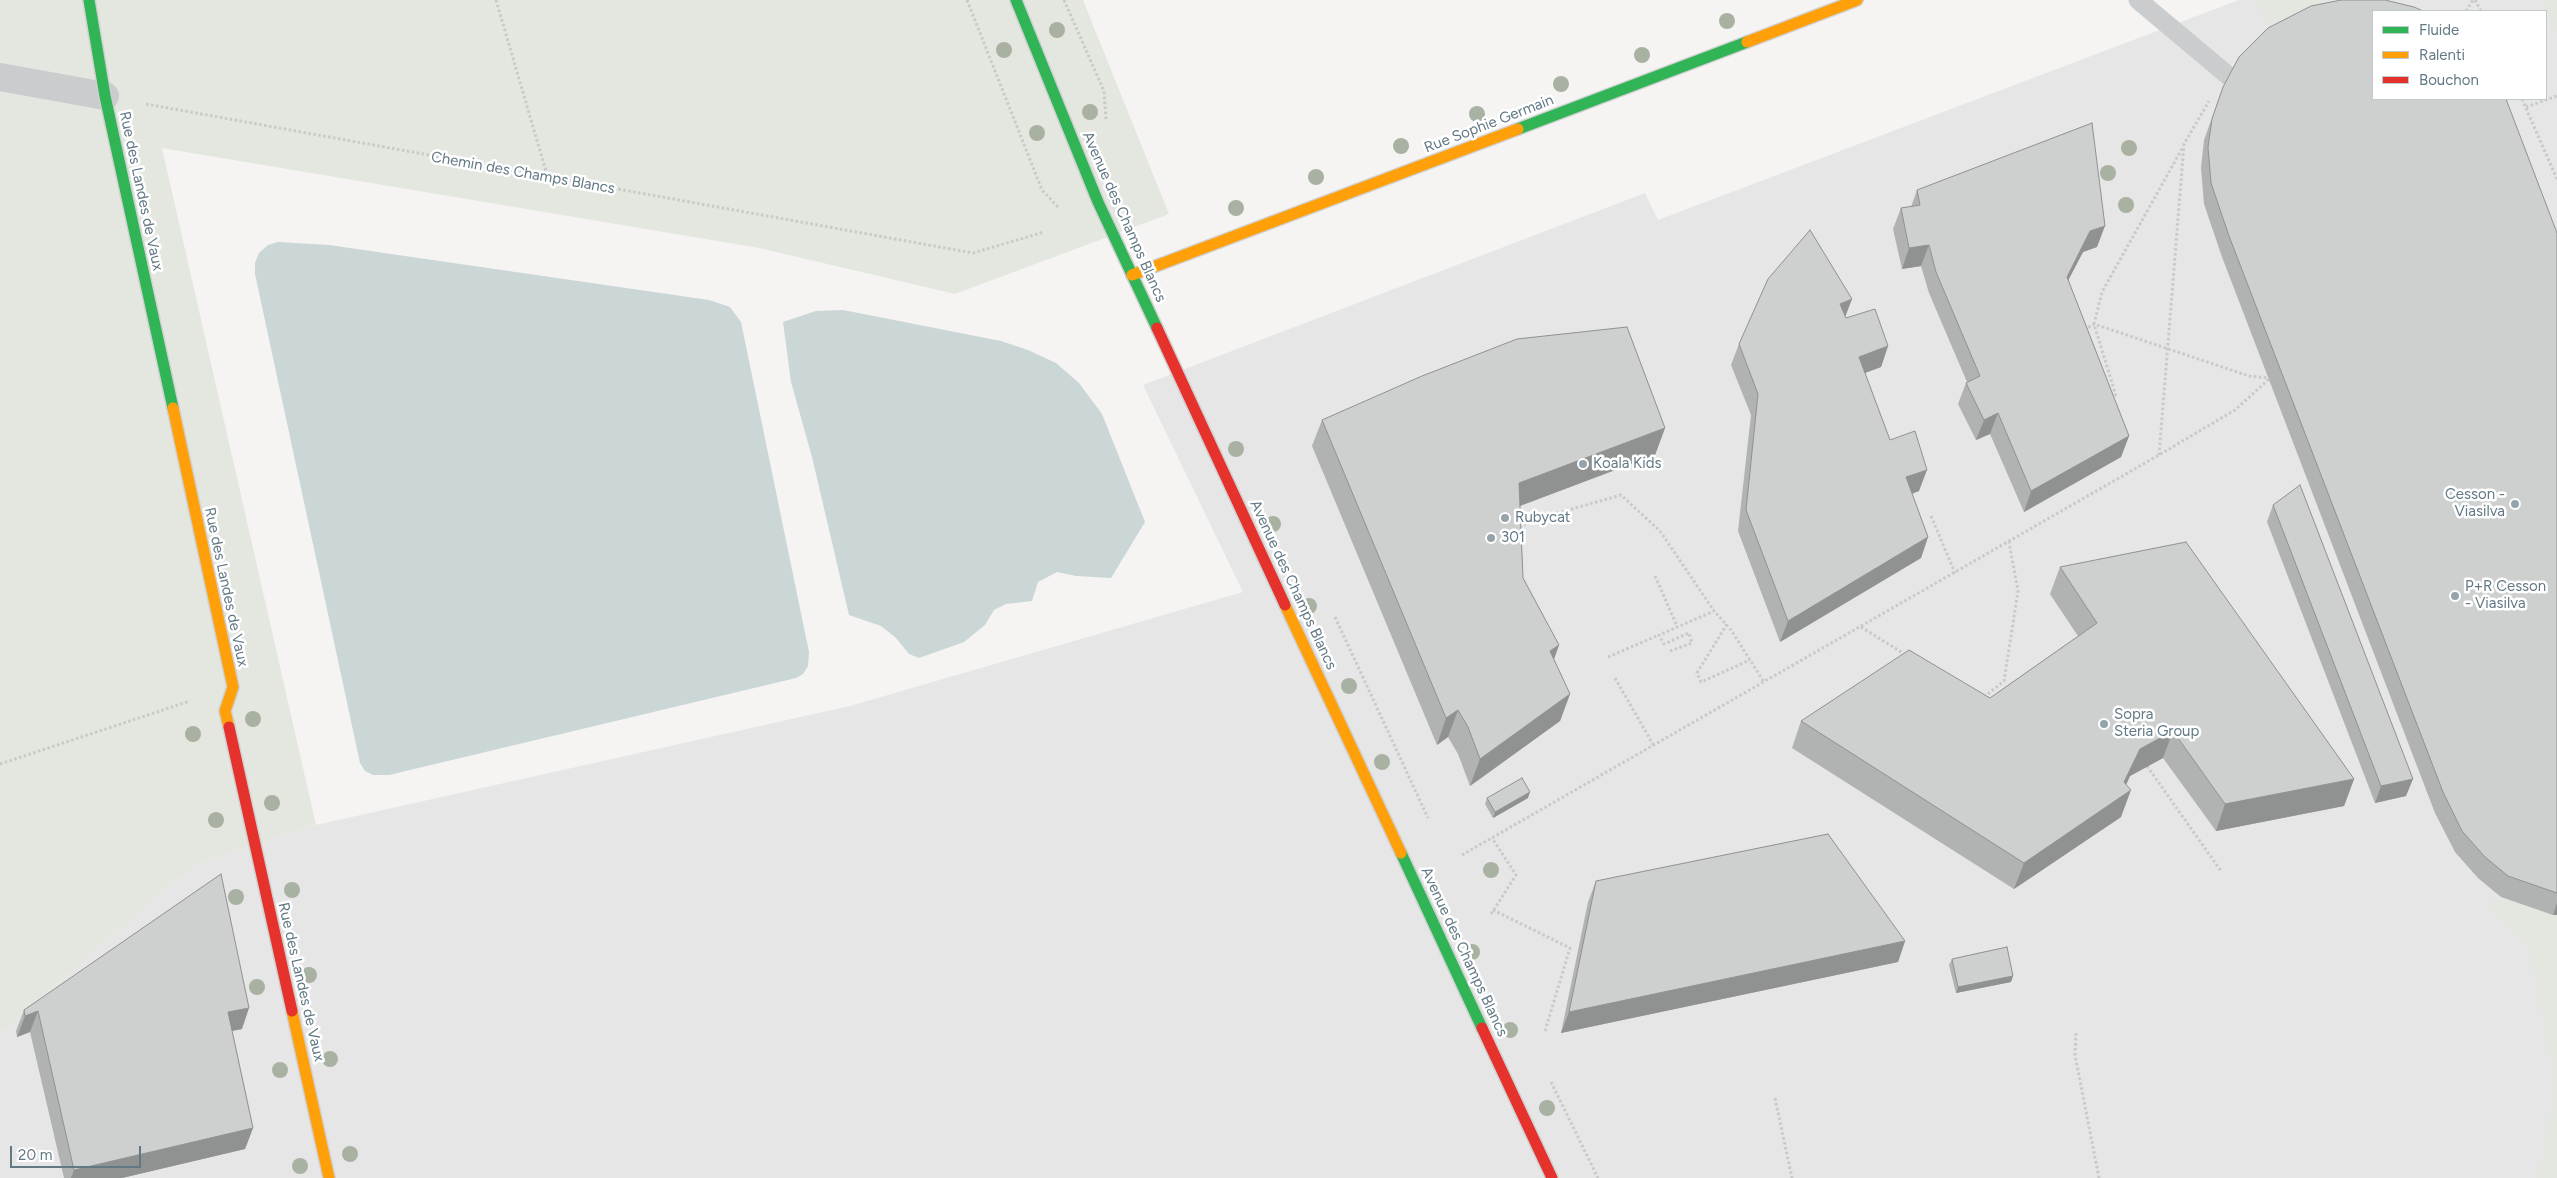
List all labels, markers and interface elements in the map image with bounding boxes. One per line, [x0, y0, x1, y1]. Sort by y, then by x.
legend [2372, 10, 2547, 100]
text: Fluide [2419, 21, 2459, 39]
text: Ralenti [2419, 46, 2465, 64]
text: Bouchon [2419, 71, 2479, 89]
street label: Rue Sophie Germain [1422, 91, 1556, 157]
street label: Rue des Landes de Vaux [115, 110, 167, 272]
street label: Avenue des Champs Blancs [1078, 129, 1170, 305]
street label: Chemin des Champs Blancs [430, 148, 616, 198]
place label: Koala Kids [1593, 455, 1661, 473]
marker: Koala Kids [1577, 458, 1589, 470]
place label: Cesson - Viasilva [2445, 486, 2505, 521]
street label: Avenue des Champs Blancs [1246, 497, 1340, 673]
marker: Cesson - Viasilva [2509, 498, 2521, 510]
street label: Rue des Landes de Vaux [200, 506, 252, 668]
place label: Rubycat [1515, 509, 1570, 527]
marker: Rubycat [1499, 512, 1511, 524]
place label: 301 [1501, 529, 1525, 547]
marker: 301 [1485, 532, 1497, 544]
place label: P+R Cesson - Viasilva [2465, 578, 2546, 613]
marker: P+R Cesson - Viasilva [2449, 590, 2461, 602]
place label: Sopra Steria Group [2114, 706, 2199, 741]
marker: Sopra Steria Group [2098, 718, 2110, 730]
street label: Avenue des Champs Blancs [1417, 864, 1511, 1040]
street label: Rue des Landes de Vaux [274, 901, 328, 1063]
scale bar [12, 1136, 144, 1168]
text: 20 m [18, 1146, 52, 1164]

